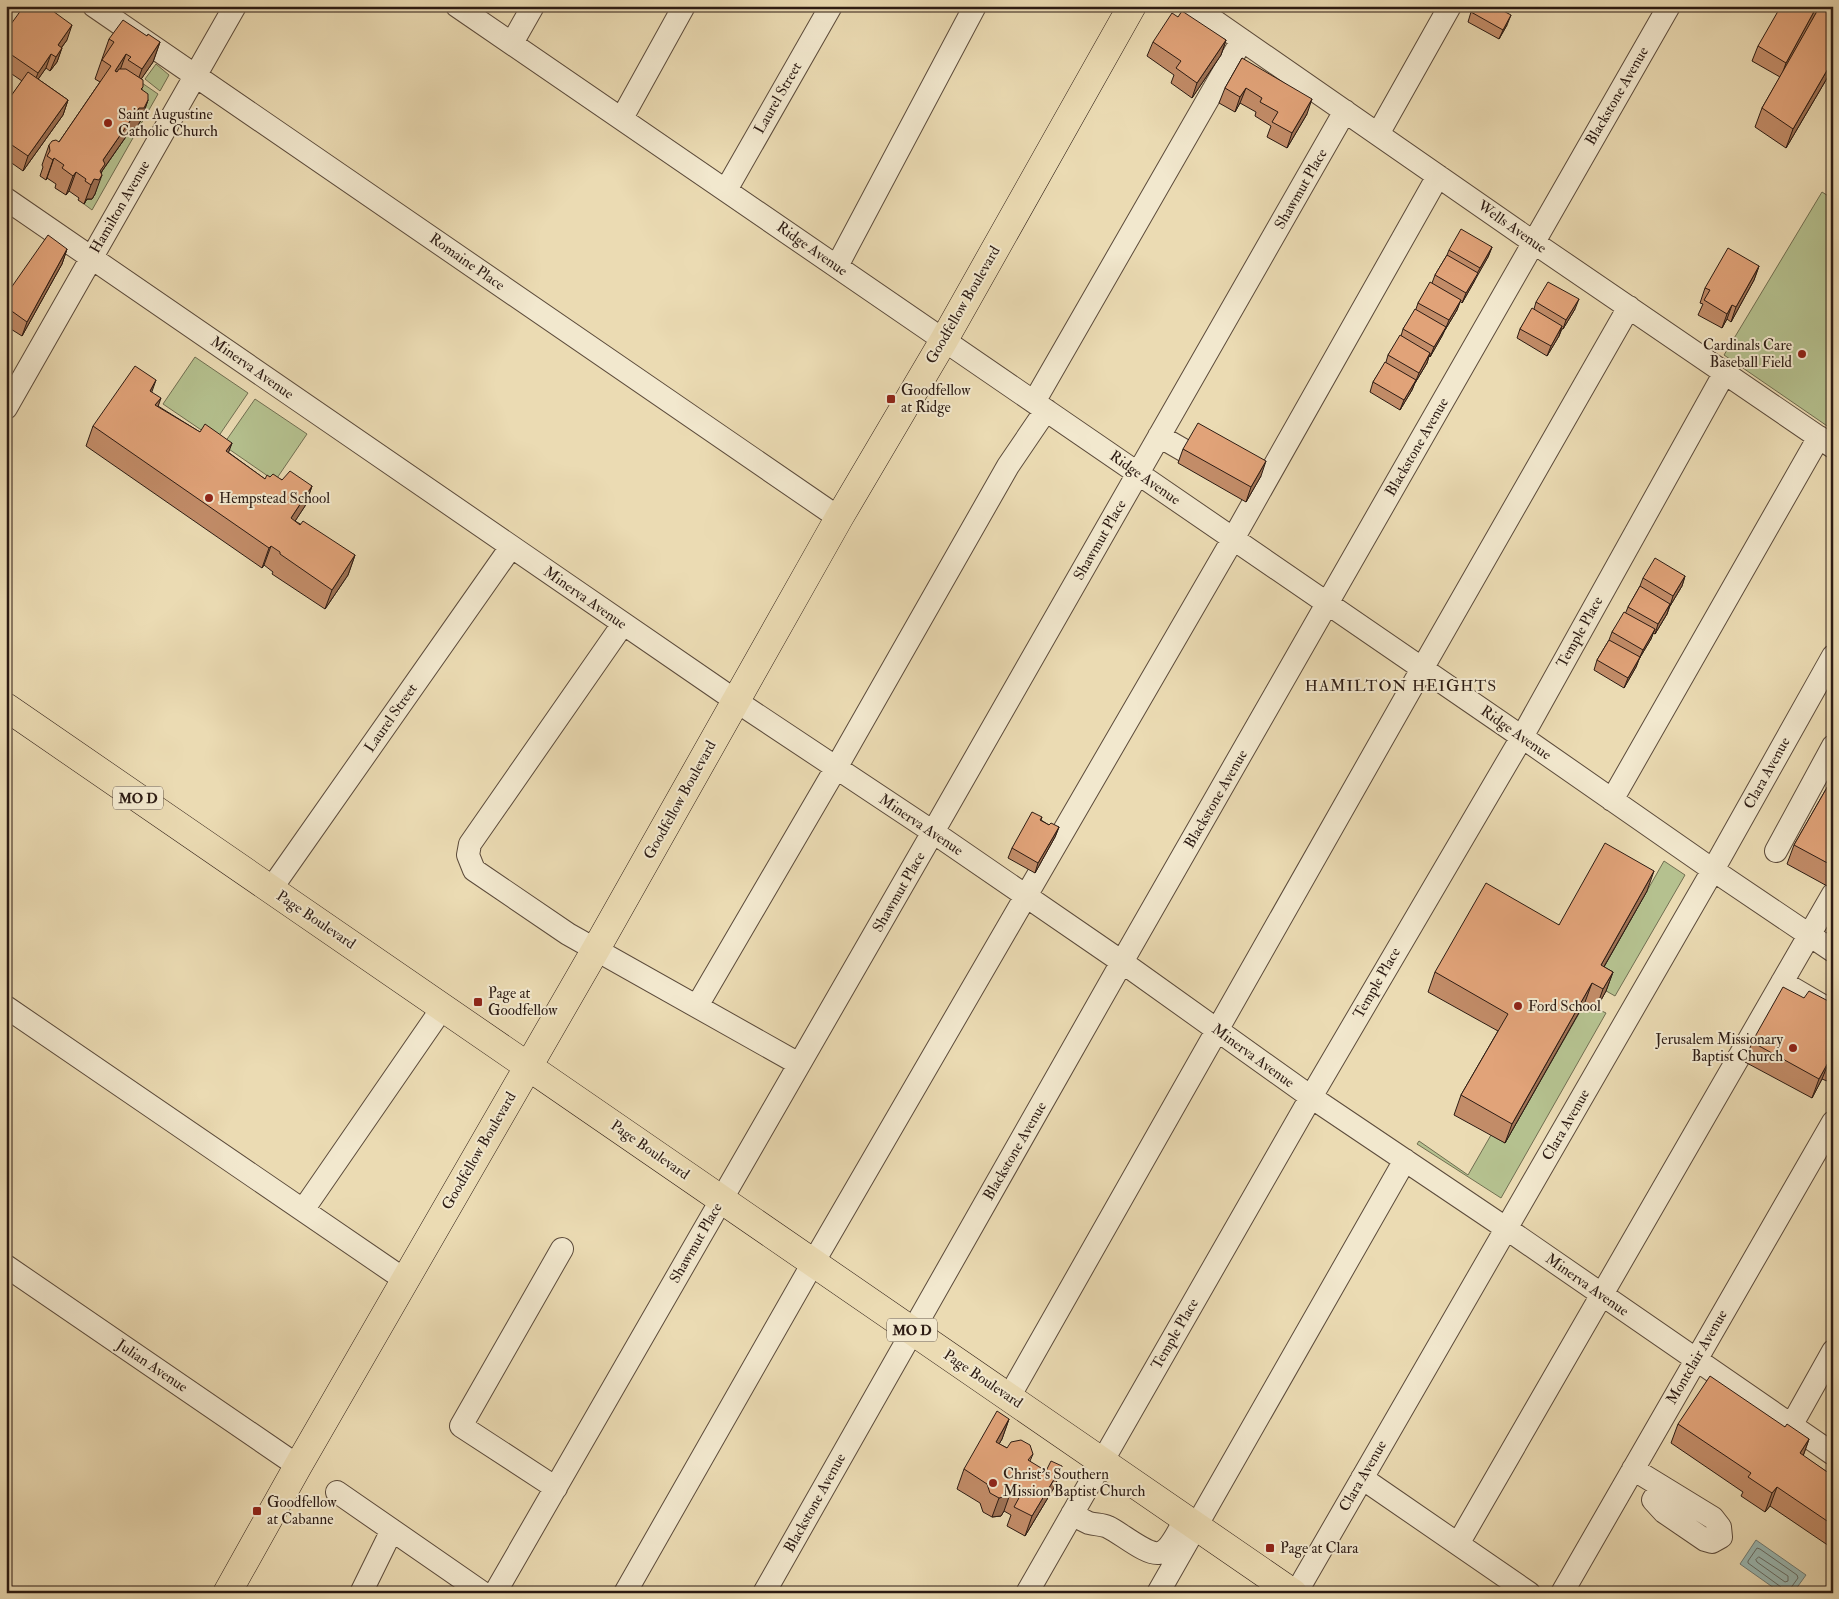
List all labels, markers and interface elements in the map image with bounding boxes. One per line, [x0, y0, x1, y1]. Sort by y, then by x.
street label: Blackstone Avenue [1581, 43, 1653, 149]
street label: Laurel Street [750, 59, 806, 137]
place label: Saint Augustine Catholic Church [118, 105, 218, 141]
marker: Saint Augustine Catholic Church [102, 117, 114, 129]
street label: Shawmut Place [1270, 145, 1332, 233]
street label: Hamilton Avenue [86, 157, 154, 257]
street label: Wells Avenue [1473, 196, 1550, 258]
street label: Ridge Avenue [773, 218, 851, 280]
street label: Romaine Place [426, 229, 508, 295]
street label: Goodfellow Boulevard [922, 242, 1005, 367]
street label: Minerva Avenue [207, 332, 297, 404]
place label: Cardinals Care Baseball Field [1703, 336, 1793, 372]
marker: Cardinals Care Baseball Field [1796, 348, 1808, 360]
place label: Goodfellow at Ridge [901, 381, 971, 417]
marker: Goodfellow at Ridge [885, 393, 897, 405]
street label: Blackstone Avenue [1381, 394, 1453, 500]
street label: Ridge Avenue [1106, 447, 1184, 509]
place label: Hempstead School [219, 489, 330, 509]
marker: Hempstead School [203, 492, 215, 504]
street label: Shawmut Place [1069, 496, 1131, 584]
street label: Minerva Avenue [540, 562, 630, 634]
street label: Temple Place [1553, 593, 1608, 672]
district label: HAMILTON HEIGHTS [1305, 676, 1497, 696]
street label: Laurel Street [360, 680, 422, 756]
street label: Ridge Avenue [1477, 702, 1555, 764]
street label: Clara Avenue [1739, 734, 1795, 812]
street label: Goodfellow Boulevard [639, 737, 721, 863]
street label: Blackstone Avenue [1180, 746, 1252, 852]
road number: MO D [113, 786, 163, 810]
street label: Minerva Avenue [875, 790, 967, 860]
street label: Shawmut Place [868, 848, 930, 936]
street label: Page Boulevard [273, 886, 360, 954]
street label: Temple Place [1349, 944, 1406, 1022]
place label: Page at Goodfellow [488, 984, 558, 1020]
marker: Page at Goodfellow [472, 996, 484, 1008]
place label: Ford School [1528, 997, 1601, 1016]
marker: Ford School [1512, 1000, 1524, 1012]
street label: Minerva Avenue [1208, 1020, 1298, 1092]
place label: Jerusalem Missionary Baptist Church [1654, 1030, 1783, 1067]
marker: Jerusalem Missionary Baptist Church [1787, 1042, 1799, 1054]
street label: Clara Avenue [1538, 1086, 1594, 1164]
street label: Goodfellow Boulevard [438, 1088, 521, 1213]
street label: Blackstone Avenue [979, 1098, 1051, 1204]
street label: Page Boulevard [607, 1116, 694, 1184]
street label: Shawmut Place [665, 1199, 727, 1287]
street label: Minerva Avenue [1542, 1249, 1632, 1321]
street label: Temple Place [1147, 1295, 1204, 1373]
street label: Montclair Avenue [1662, 1306, 1732, 1408]
road number: MO D [887, 1318, 937, 1342]
street label: Julian Avenue [111, 1335, 191, 1398]
street label: Page Boulevard [940, 1345, 1027, 1413]
street label: Clara Avenue [1335, 1437, 1391, 1515]
street label: Blackstone Avenue [780, 1450, 850, 1556]
place label: Christ's Southern Mission Baptist Church [1003, 1465, 1145, 1502]
marker: Christ's Southern Mission Baptist Church [987, 1477, 999, 1489]
place label: Goodfellow at Cabanne [267, 1493, 337, 1529]
marker: Goodfellow at Cabanne [251, 1505, 263, 1517]
place label: Page at Clara [1280, 1539, 1359, 1558]
marker: Page at Clara [1264, 1542, 1276, 1554]

